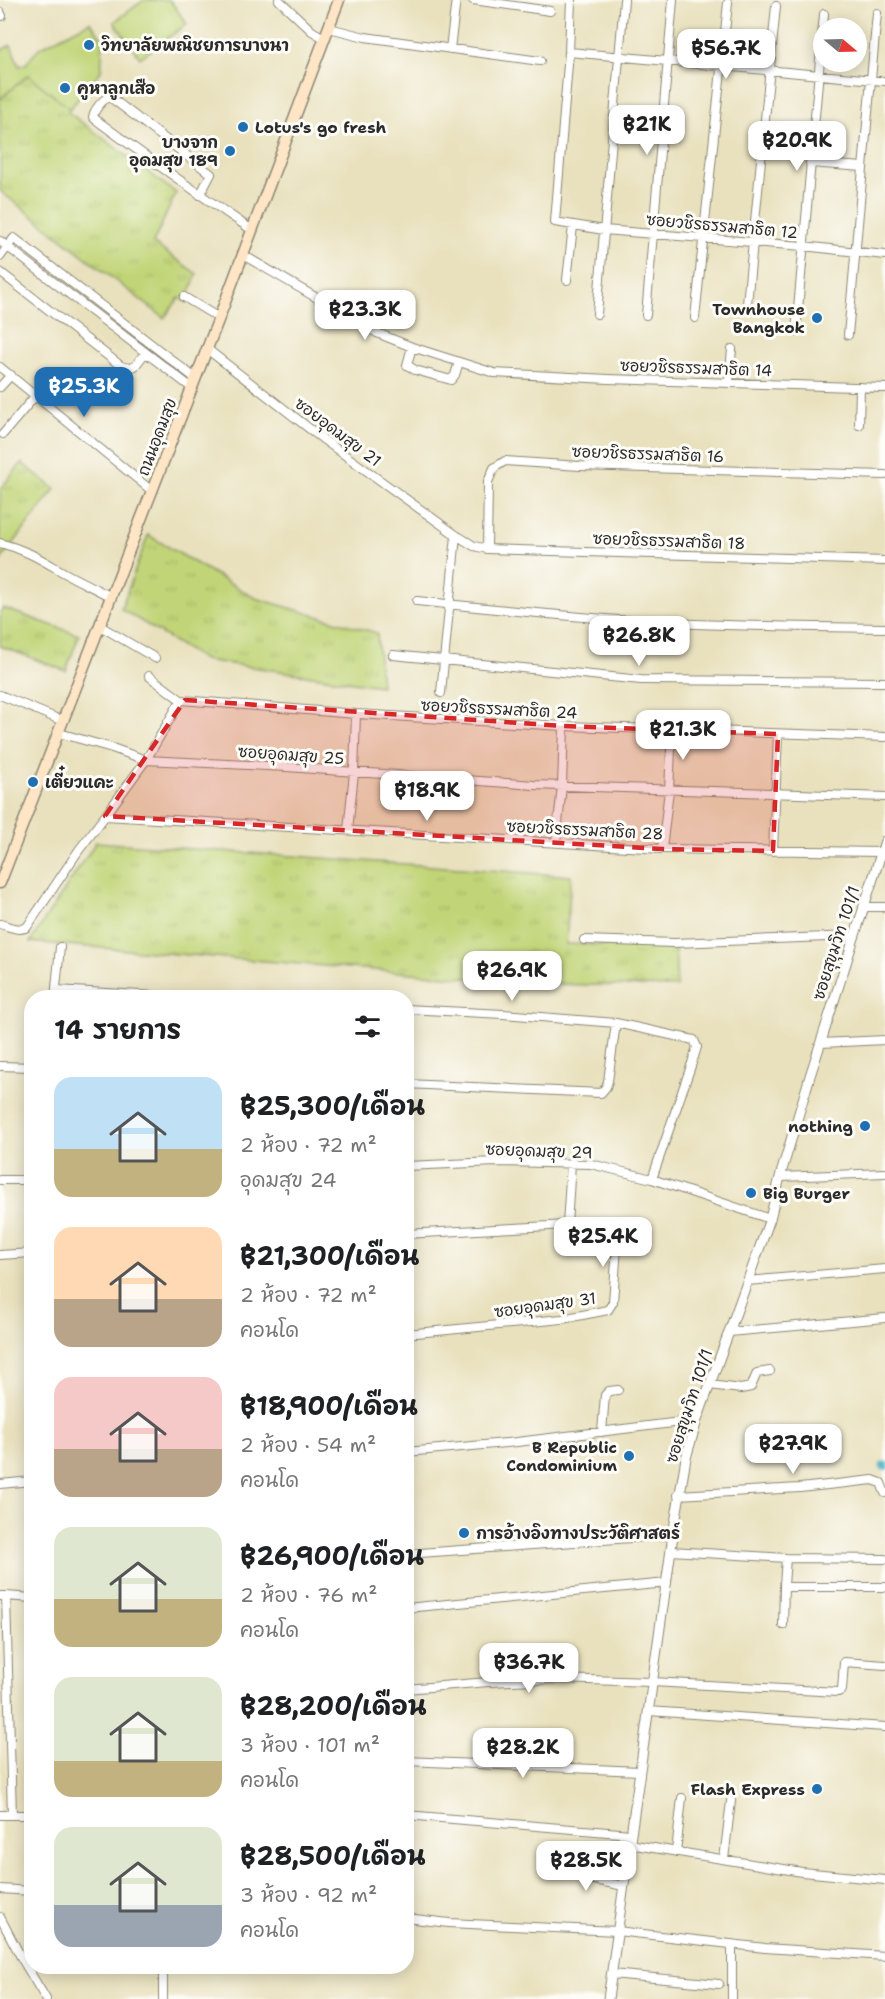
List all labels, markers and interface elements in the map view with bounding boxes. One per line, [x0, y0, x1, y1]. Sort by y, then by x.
north arrow [813, 18, 867, 72]
map controls [813, 18, 867, 72]
pin: ฿56.7K [677, 29, 775, 80]
place label: วิทยาลัยพณิชยการบางนา [101, 35, 289, 56]
text: ฿56.7K [691, 35, 761, 61]
marker: วิทยาลัยพณิชยการบางนา [82, 38, 96, 52]
place label: คูหาลูกเสือ [77, 78, 155, 100]
marker: คูหาลูกเสือ [58, 81, 72, 95]
pin: ฿21K [611, 105, 683, 156]
text: ฿21K [623, 111, 671, 137]
place label: Lotus's go fresh [255, 117, 387, 138]
marker: Lotus's go fresh [236, 120, 250, 134]
pin: ฿20.9K [748, 121, 846, 172]
text: ฿20.9K [762, 127, 832, 153]
place label: บางจาก อุดมสุข 189 [129, 132, 218, 173]
marker: บางจาก อุดมสุข 189 [223, 144, 237, 158]
street label: ซอยวชิรธรรมสาธิต 12 [645, 209, 799, 243]
pin: ฿23.3K [316, 290, 414, 341]
text: ฿23.3K [329, 296, 401, 322]
place label: Townhouse Bangkok [712, 299, 805, 338]
marker: Townhouse Bangkok [810, 311, 824, 325]
street label: ซอยวชิรธรรมสาธิต 14 [619, 355, 773, 381]
pin: ฿25.3K [35, 367, 133, 418]
text: ฿25.3K [48, 373, 120, 399]
street label: ซอยอุดมสุข 21 [289, 393, 385, 473]
street label: ถนนอุดมสุข [133, 395, 183, 480]
street label: ซอยวชิรธรรมสาธิต 16 [571, 441, 725, 467]
street label: ซอยวชิรธรรมสาธิต 18 [592, 528, 746, 554]
pin: ฿26.8K [590, 616, 688, 667]
text: ฿26.8K [603, 622, 675, 648]
street label: ซอยวชิรธรรมสาธิต 24 [420, 694, 578, 724]
pin: ฿21.3K [634, 710, 732, 761]
text: ฿21.3K [650, 716, 716, 742]
street label: ซอยอุดมสุข 25 [237, 741, 345, 771]
place label: เตี๋ยวแคะ [45, 765, 114, 793]
pin: ฿18.9K [378, 771, 476, 822]
marker: เตี๋ยวแคะ [26, 775, 40, 789]
text: ฿18.9K [394, 777, 460, 803]
street label: ซอยวชิรธรรมสาธิต 28 [506, 815, 664, 845]
street label: ซอยสุขุมวิท 101/1 [808, 883, 866, 1003]
pin: ฿26.9K [463, 951, 561, 1002]
text: ฿26.9K [477, 957, 547, 983]
icon: filters [351, 1010, 384, 1043]
text: 14 รายการ [54, 1012, 181, 1047]
text: ฿25,300/เดือน [240, 1088, 425, 1123]
icon: home [102, 1101, 174, 1173]
place label: nothing [788, 1116, 853, 1137]
marker: nothing [858, 1119, 872, 1133]
text: 2 ห้อง · 72 m² [240, 1132, 377, 1158]
street label: ซอยอุดมสุข 29 [485, 1139, 593, 1165]
text: อุดมสุข 24 [240, 1167, 336, 1193]
place label: Big Burger [763, 1183, 850, 1204]
marker: Big Burger [744, 1186, 758, 1200]
pin: ฿25.4K [554, 1217, 652, 1268]
text: ฿25.4K [568, 1223, 638, 1249]
text: ฿21,300/เดือน [240, 1238, 419, 1273]
icon: home [102, 1251, 174, 1323]
text: 2 ห้อง · 72 m² [240, 1282, 377, 1308]
street label: ซอยอุดมสุข 31 [493, 1287, 598, 1325]
text: คอนโด [240, 1317, 299, 1343]
street label: ซอยสุขุมวิท 101/1 [661, 1346, 719, 1466]
text: ฿18,900/เดือน [240, 1388, 418, 1423]
icon: home [102, 1401, 174, 1473]
pin: ฿27.9K [744, 1424, 842, 1475]
text: ฿27.9K [759, 1430, 827, 1456]
text: 2 ห้อง · 54 m² [240, 1432, 376, 1458]
place label: B Republic Condominium [506, 1437, 617, 1476]
marker: B Republic Condominium [622, 1449, 636, 1463]
text: คอนโด [240, 1467, 299, 1493]
place label: การอ้างอิงทางประวัติศาสตร์ [476, 1522, 680, 1544]
marker: การอ้างอิงทางประวัติศาสตร์ [457, 1526, 471, 1540]
text: ฿26,900/เดือน [240, 1538, 424, 1573]
icon: home [102, 1551, 174, 1623]
text: 2 ห้อง · 76 m² [240, 1582, 378, 1608]
text: คอนโด [240, 1617, 299, 1643]
pin: ฿36.7K [480, 1643, 578, 1694]
text: ฿36.7K [493, 1649, 565, 1675]
text: ฿28,200/เดือน [240, 1688, 427, 1723]
icon: home [102, 1701, 174, 1773]
pin: ฿28.2K [474, 1728, 572, 1779]
text: 3 ห้อง · 101 m² [240, 1732, 380, 1758]
text: ฿28.2K [487, 1734, 559, 1760]
text: คอนโด [240, 1767, 299, 1793]
place label: Flash Express [691, 1779, 805, 1800]
marker: Flash Express [810, 1782, 824, 1796]
text: ฿28,500/เดือน [240, 1838, 426, 1873]
pin: ฿28.5K [537, 1841, 635, 1892]
text: ฿28.5K [550, 1847, 622, 1873]
icon: home [102, 1851, 174, 1923]
text: 3 ห้อง · 92 m² [240, 1882, 377, 1908]
text: คอนโด [240, 1917, 299, 1943]

